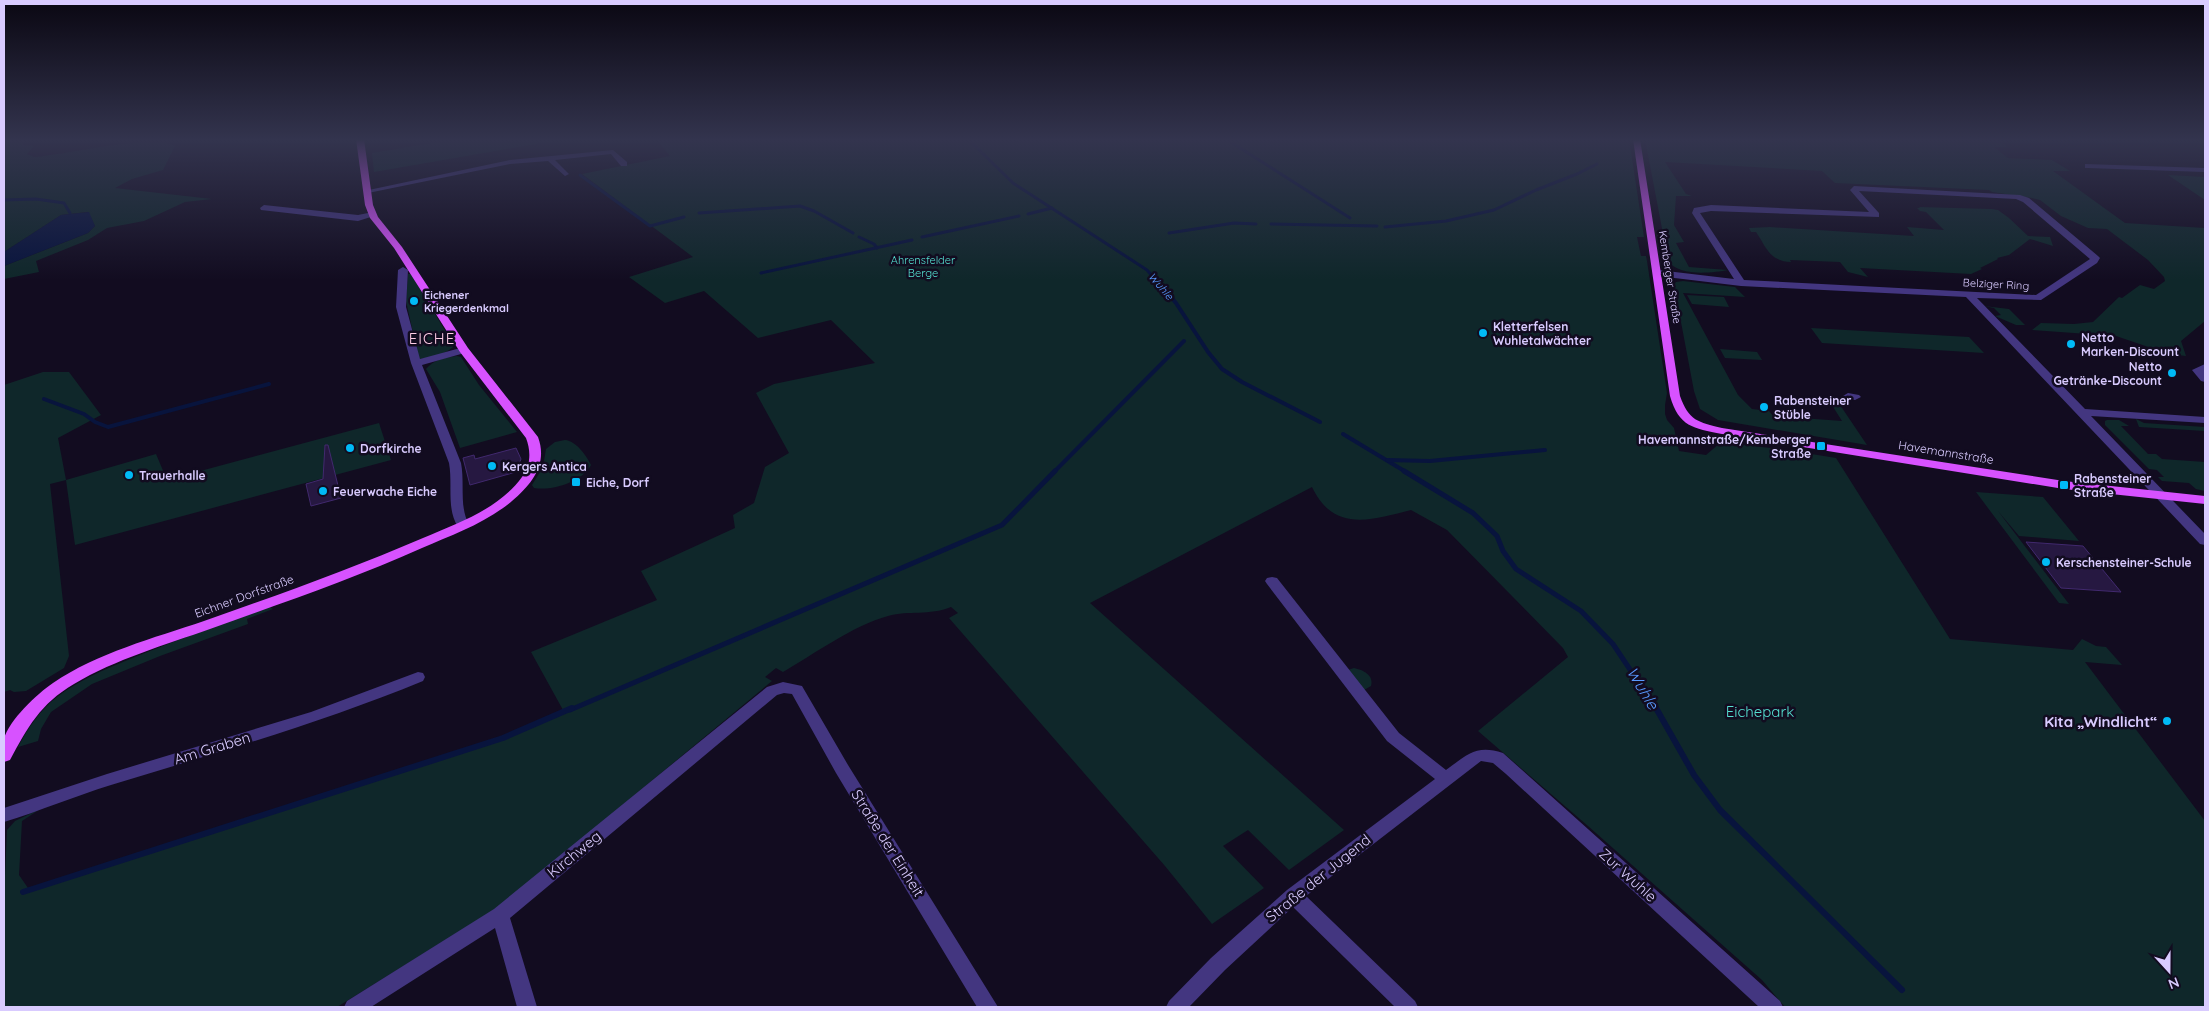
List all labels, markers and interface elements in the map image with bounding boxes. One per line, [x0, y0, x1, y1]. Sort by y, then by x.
street label: Kemberger Straße [1656, 229, 1684, 325]
park label: Ahrensfelder Berge [891, 253, 956, 280]
water label: Wuhle [1145, 269, 1177, 303]
street label: Belziger Ring [1962, 275, 2030, 293]
place label: Eichener Kriegerdenkmal [424, 288, 509, 315]
marker: Eichener Kriegerdenkmal [408, 295, 420, 307]
place label: Kletterfelsen Wuhletalwächter [1493, 319, 1591, 348]
marker: Kletterfelsen Wuhletalwächter [1477, 327, 1489, 339]
district label: EICHE [409, 329, 455, 348]
place label: Netto Marken-Discount [2081, 330, 2179, 359]
marker: Netto Marken-Discount [2065, 338, 2077, 350]
place label: Netto Getränke-Discount [2053, 359, 2163, 388]
marker: Netto Getränke-Discount [2166, 367, 2178, 379]
place label: Rabensteiner Stüble [1774, 393, 1852, 422]
marker: Rabensteiner Stüble [1758, 401, 1770, 413]
place label: Havemannstraße/Kemberger Straße [1638, 432, 1811, 461]
street label: Havemannstraße [1897, 437, 1995, 467]
marker: Havemannstraße/Kemberger Straße [1815, 440, 1827, 452]
place label: Dorfkirche [360, 441, 422, 456]
marker: Dorfkirche [344, 442, 356, 454]
place label: Kergers Antica [502, 459, 587, 474]
marker: Kergers Antica [486, 460, 498, 472]
place label: Trauerhalle [139, 468, 206, 483]
marker: Trauerhalle [123, 469, 135, 481]
place label: Rabensteiner Straße [2074, 471, 2152, 500]
place label: Eiche, Dorf [586, 475, 650, 490]
marker: Eiche, Dorf [570, 476, 582, 488]
marker: Rabensteiner Straße [2058, 479, 2070, 491]
place label: Feuerwache Eiche [333, 484, 437, 499]
marker: Feuerwache Eiche [317, 485, 329, 497]
place label: Kerschensteiner-Schule [2056, 555, 2192, 570]
marker: Kerschensteiner-Schule [2040, 556, 2052, 568]
street label: Eichner Dorfstraße [192, 571, 296, 621]
water label: Wuhle [1623, 663, 1664, 714]
park label: Eichepark [1726, 702, 1794, 721]
place label: Kita „Windlicht“ [2044, 712, 2157, 731]
marker: Kita „Windlicht“ [2161, 715, 2173, 727]
street label: Am Graben [172, 727, 252, 769]
street label: Straße der Einheit [847, 786, 929, 900]
street label: Kirchweg [543, 826, 605, 882]
street label: Straße der Jugend [1262, 830, 1374, 926]
street label: Zur Wuhle [1595, 844, 1661, 906]
north arrow [2144, 946, 2194, 996]
text: N [2166, 973, 2182, 993]

